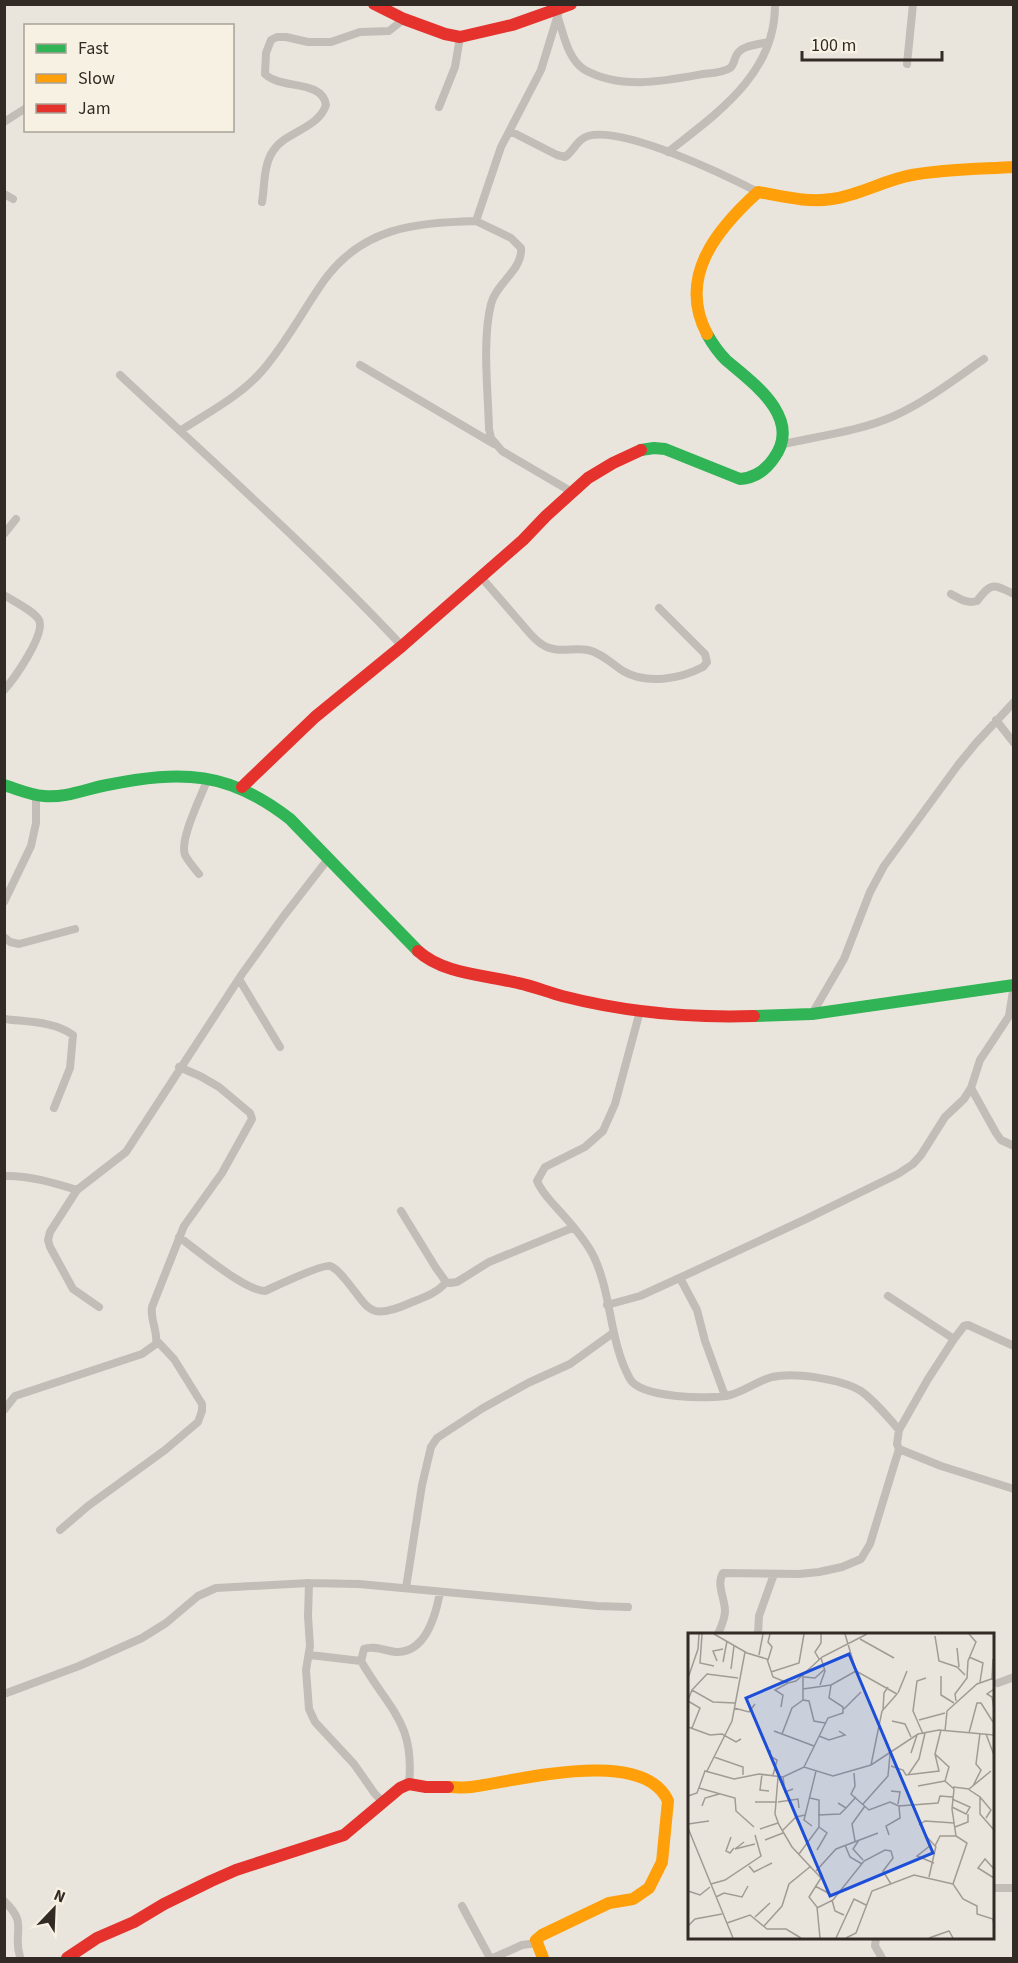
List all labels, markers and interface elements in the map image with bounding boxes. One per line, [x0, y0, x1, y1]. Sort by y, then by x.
legend [24, 24, 234, 132]
scale bar [802, 24, 942, 62]
text: 100 m [811, 33, 856, 58]
text: Fast [78, 36, 109, 61]
text: Slow [78, 66, 115, 91]
text: Jam [78, 96, 111, 121]
inset map [688, 1633, 994, 1939]
north arrow [24, 1879, 84, 1939]
text: N [50, 1884, 69, 1908]

